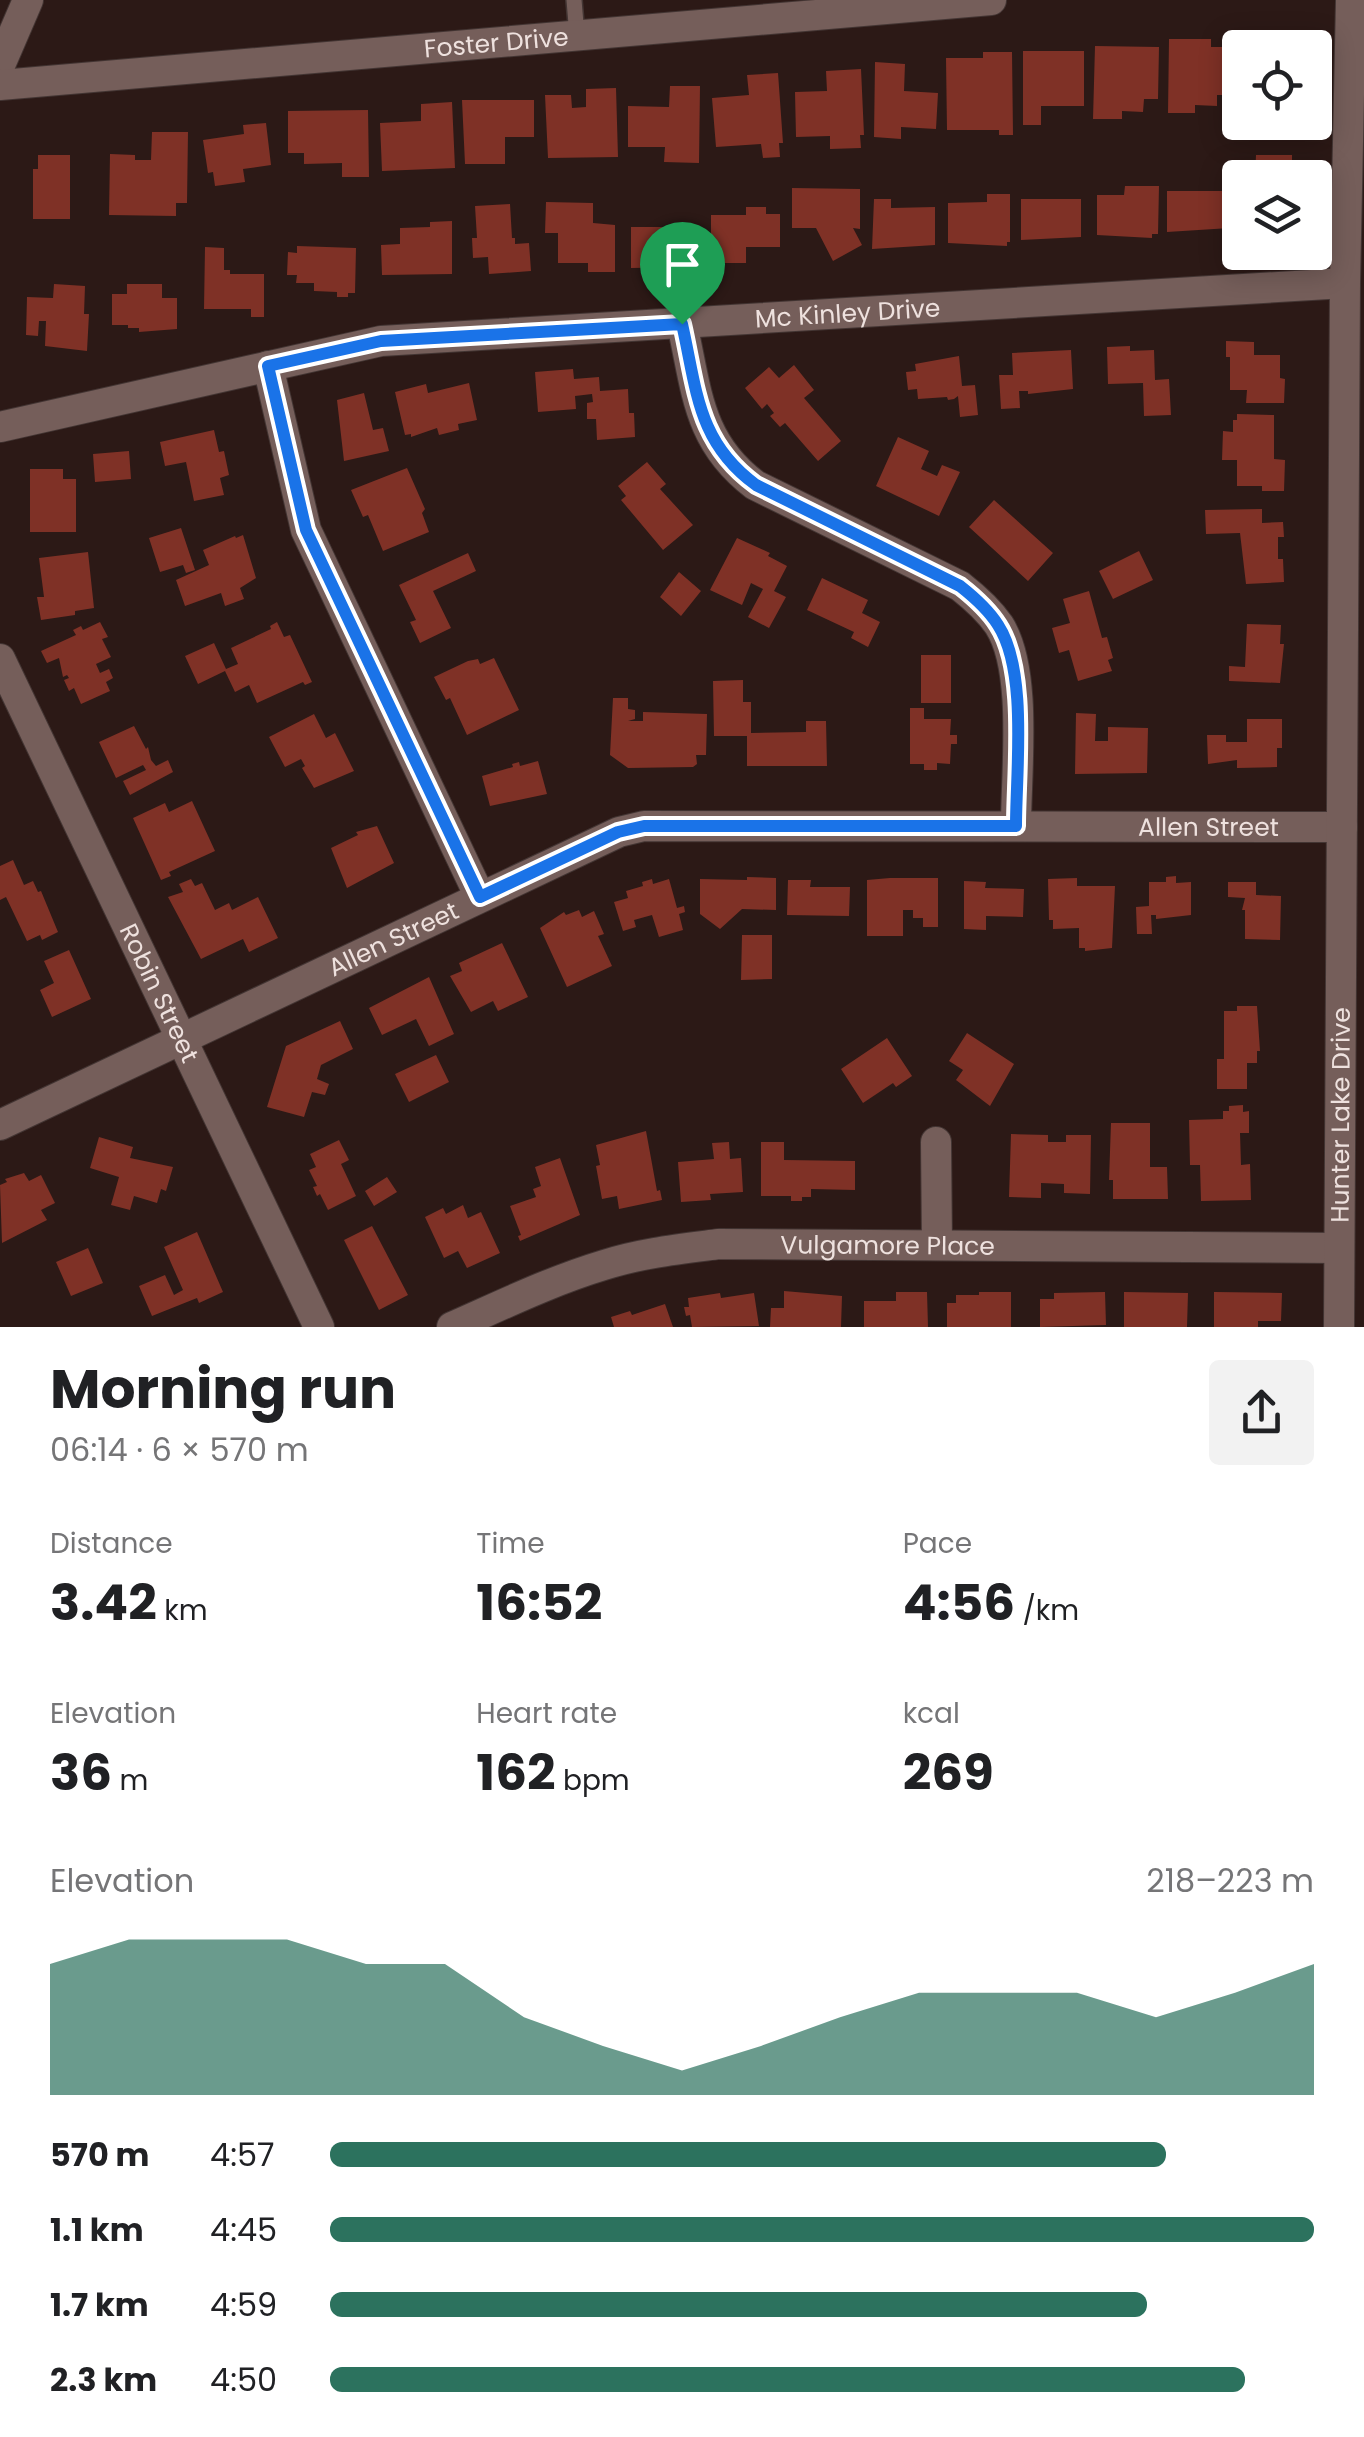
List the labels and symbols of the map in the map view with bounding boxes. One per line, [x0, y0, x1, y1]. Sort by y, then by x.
street label: Foster Drive [422, 19, 570, 67]
pin [640, 222, 725, 325]
street label: Mc Kinley Drive [754, 290, 941, 336]
street label: Allen Street [1138, 810, 1279, 845]
street label: Allen Street [322, 893, 464, 985]
street label: Robin Street [111, 918, 207, 1068]
street label: Hunter Lake Drive [1323, 1007, 1359, 1223]
street label: Vulgamore Place [780, 1227, 995, 1264]

